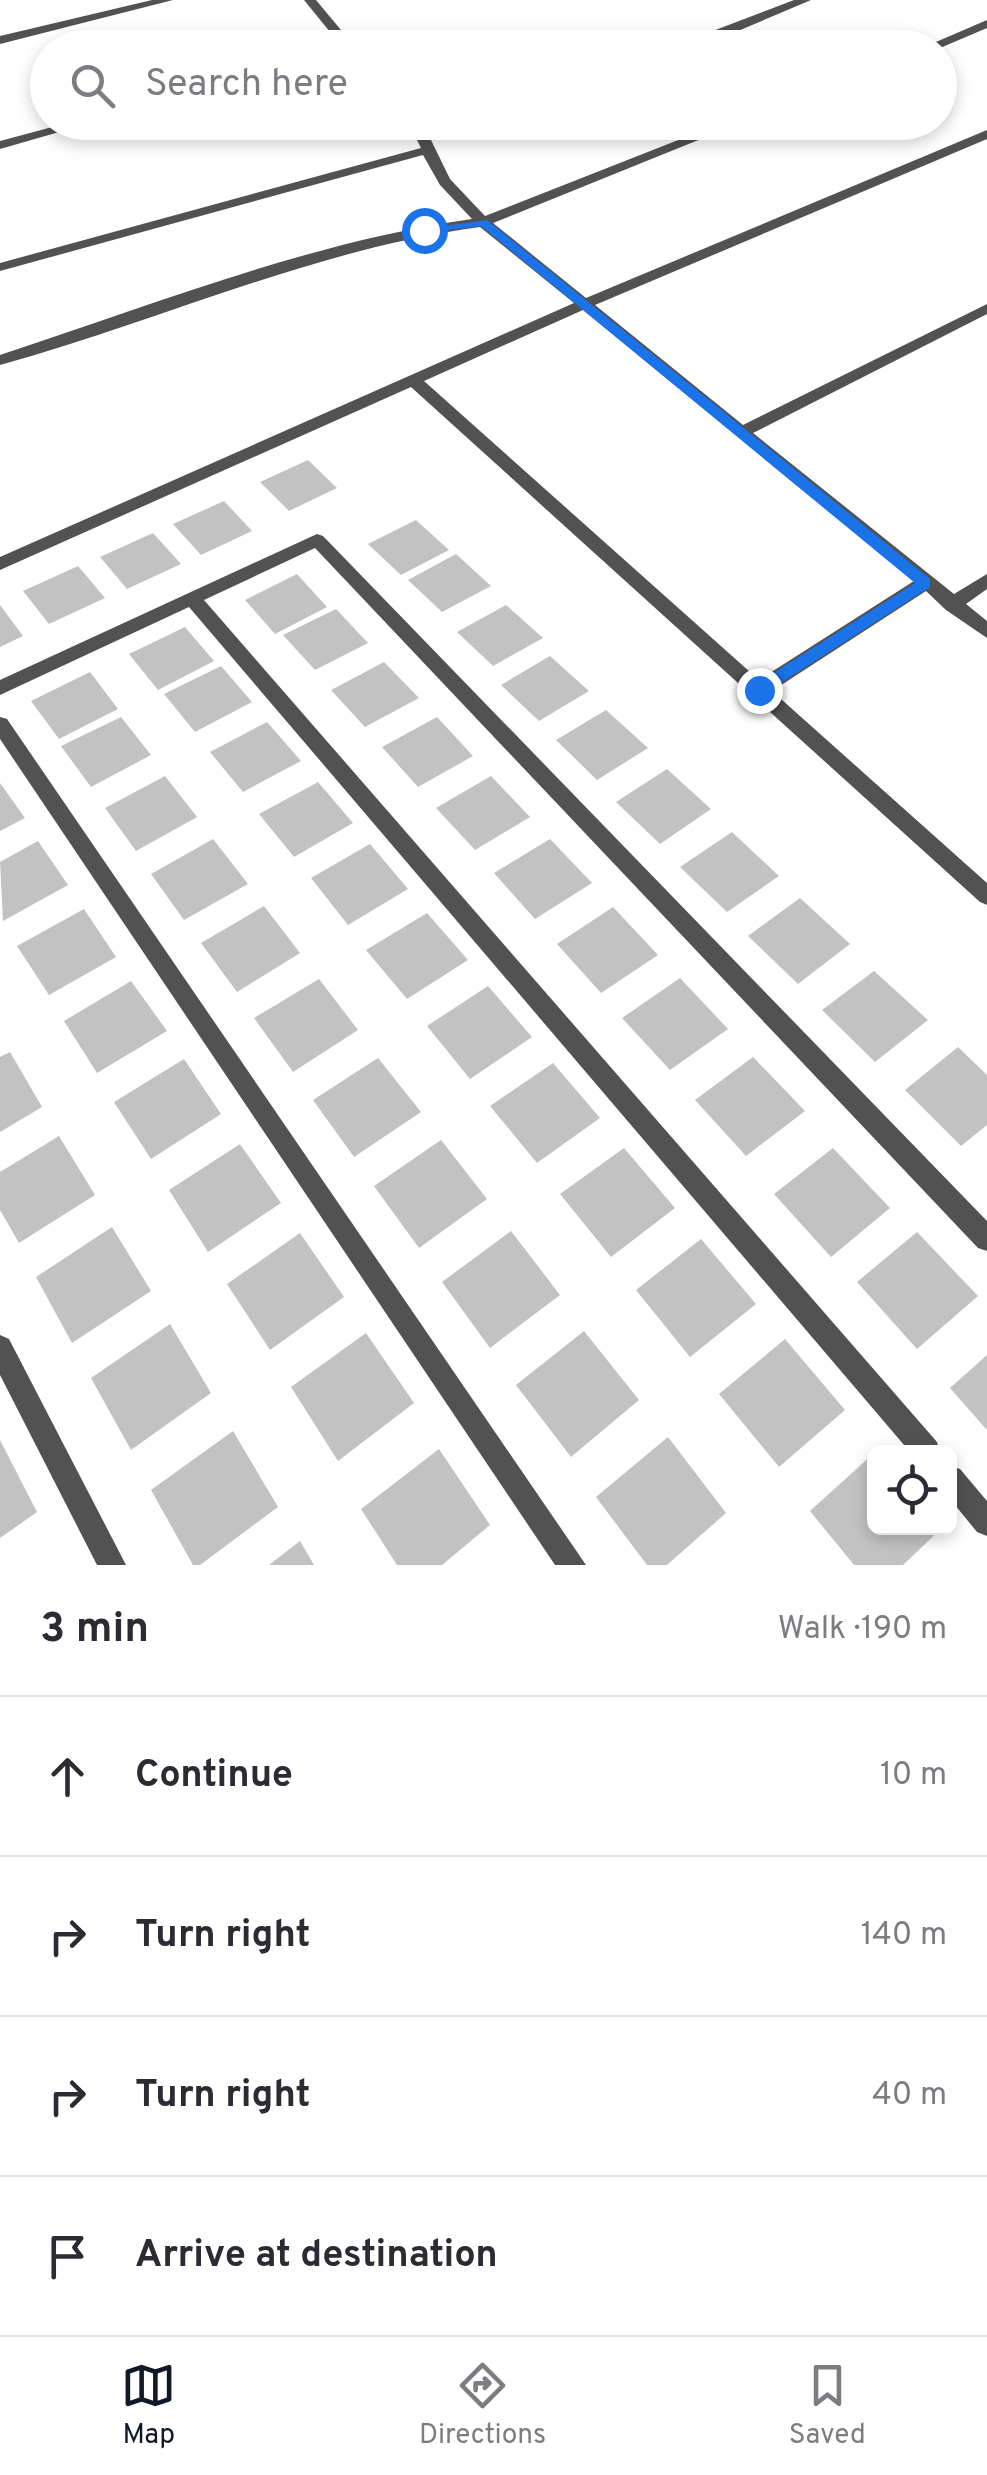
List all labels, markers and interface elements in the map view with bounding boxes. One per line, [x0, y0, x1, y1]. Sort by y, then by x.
search box [30, 30, 957, 140]
icon: search [65, 58, 120, 113]
text: Search here [145, 61, 348, 110]
route start [402, 208, 448, 254]
route end [737, 668, 783, 714]
map controls [867, 1445, 957, 1535]
button: locate [867, 1445, 957, 1535]
text: 3 min [40, 1604, 149, 1657]
text: Walk · 190 m [778, 1610, 947, 1650]
icon: ahead [40, 1749, 95, 1804]
text: Continue [135, 1752, 293, 1801]
text: 10 m [880, 1756, 947, 1796]
icon: right [40, 1909, 95, 1964]
text: Turn right [135, 1912, 310, 1961]
text: 140 m [861, 1916, 947, 1956]
icon: right [40, 2069, 95, 2124]
text: Turn right [135, 2072, 310, 2121]
text: 40 m [872, 2076, 947, 2116]
icon: arrive [40, 2229, 95, 2284]
text: Arrive at destination [135, 2232, 498, 2281]
tab: Map [121, 2358, 176, 2454]
tab: Directions [419, 2358, 546, 2454]
tab: Saved [789, 2358, 866, 2454]

